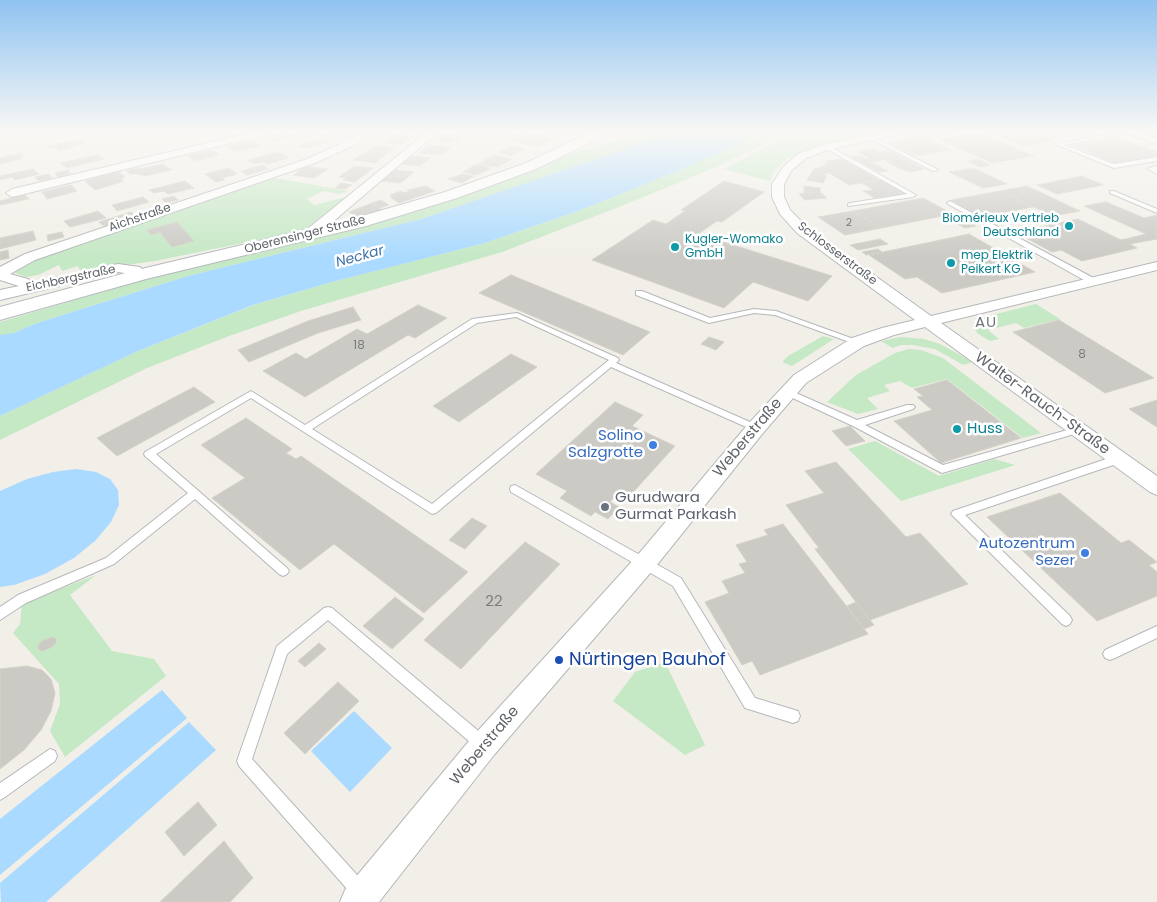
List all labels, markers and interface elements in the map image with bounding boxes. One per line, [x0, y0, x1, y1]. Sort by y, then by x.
street label: Aichstraße [107, 201, 173, 235]
place label: Biomérieux Vertrieb Deutschland [942, 212, 1059, 240]
street label: Oberensinger Straße [243, 213, 367, 257]
house number: 2 [846, 216, 852, 230]
street label: Schlosserstraße [794, 219, 880, 289]
marker: Biomérieux Vertrieb Deutschland [1063, 220, 1075, 232]
place label: Kugler-Womako GmbH [685, 233, 783, 261]
marker: Kugler-Womako GmbH [669, 241, 681, 253]
water label: Neckar [334, 243, 386, 271]
place label: mep Elektrik Peikert KG [961, 249, 1033, 277]
marker: mep Elektrik Peikert KG [945, 257, 957, 269]
street label: Eichbergstraße [25, 262, 117, 296]
district label: AU [975, 314, 997, 332]
house number: 18 [353, 339, 365, 353]
house number: 8 [1078, 348, 1086, 362]
street label: Walter-Rauch-Straße [971, 349, 1113, 459]
street label: Weberstraße [710, 395, 786, 481]
place label: Huss [967, 420, 1003, 438]
marker: Huss [951, 423, 963, 435]
place label: Solino Salzgrotte [568, 427, 643, 462]
marker: Solino Salzgrotte [647, 439, 659, 451]
place label: Gurudwara Gurmat Parkash [615, 489, 737, 524]
marker: Gurudwara Gurmat Parkash [599, 501, 611, 513]
place label: Autozentrum Sezer [978, 535, 1075, 570]
marker: Autozentrum Sezer [1079, 547, 1091, 559]
house number: 22 [485, 593, 503, 611]
place label: Nürtingen Bauhof [569, 649, 726, 671]
marker: Nürtingen Bauhof [553, 654, 565, 666]
street label: Weberstraße [447, 703, 523, 789]

